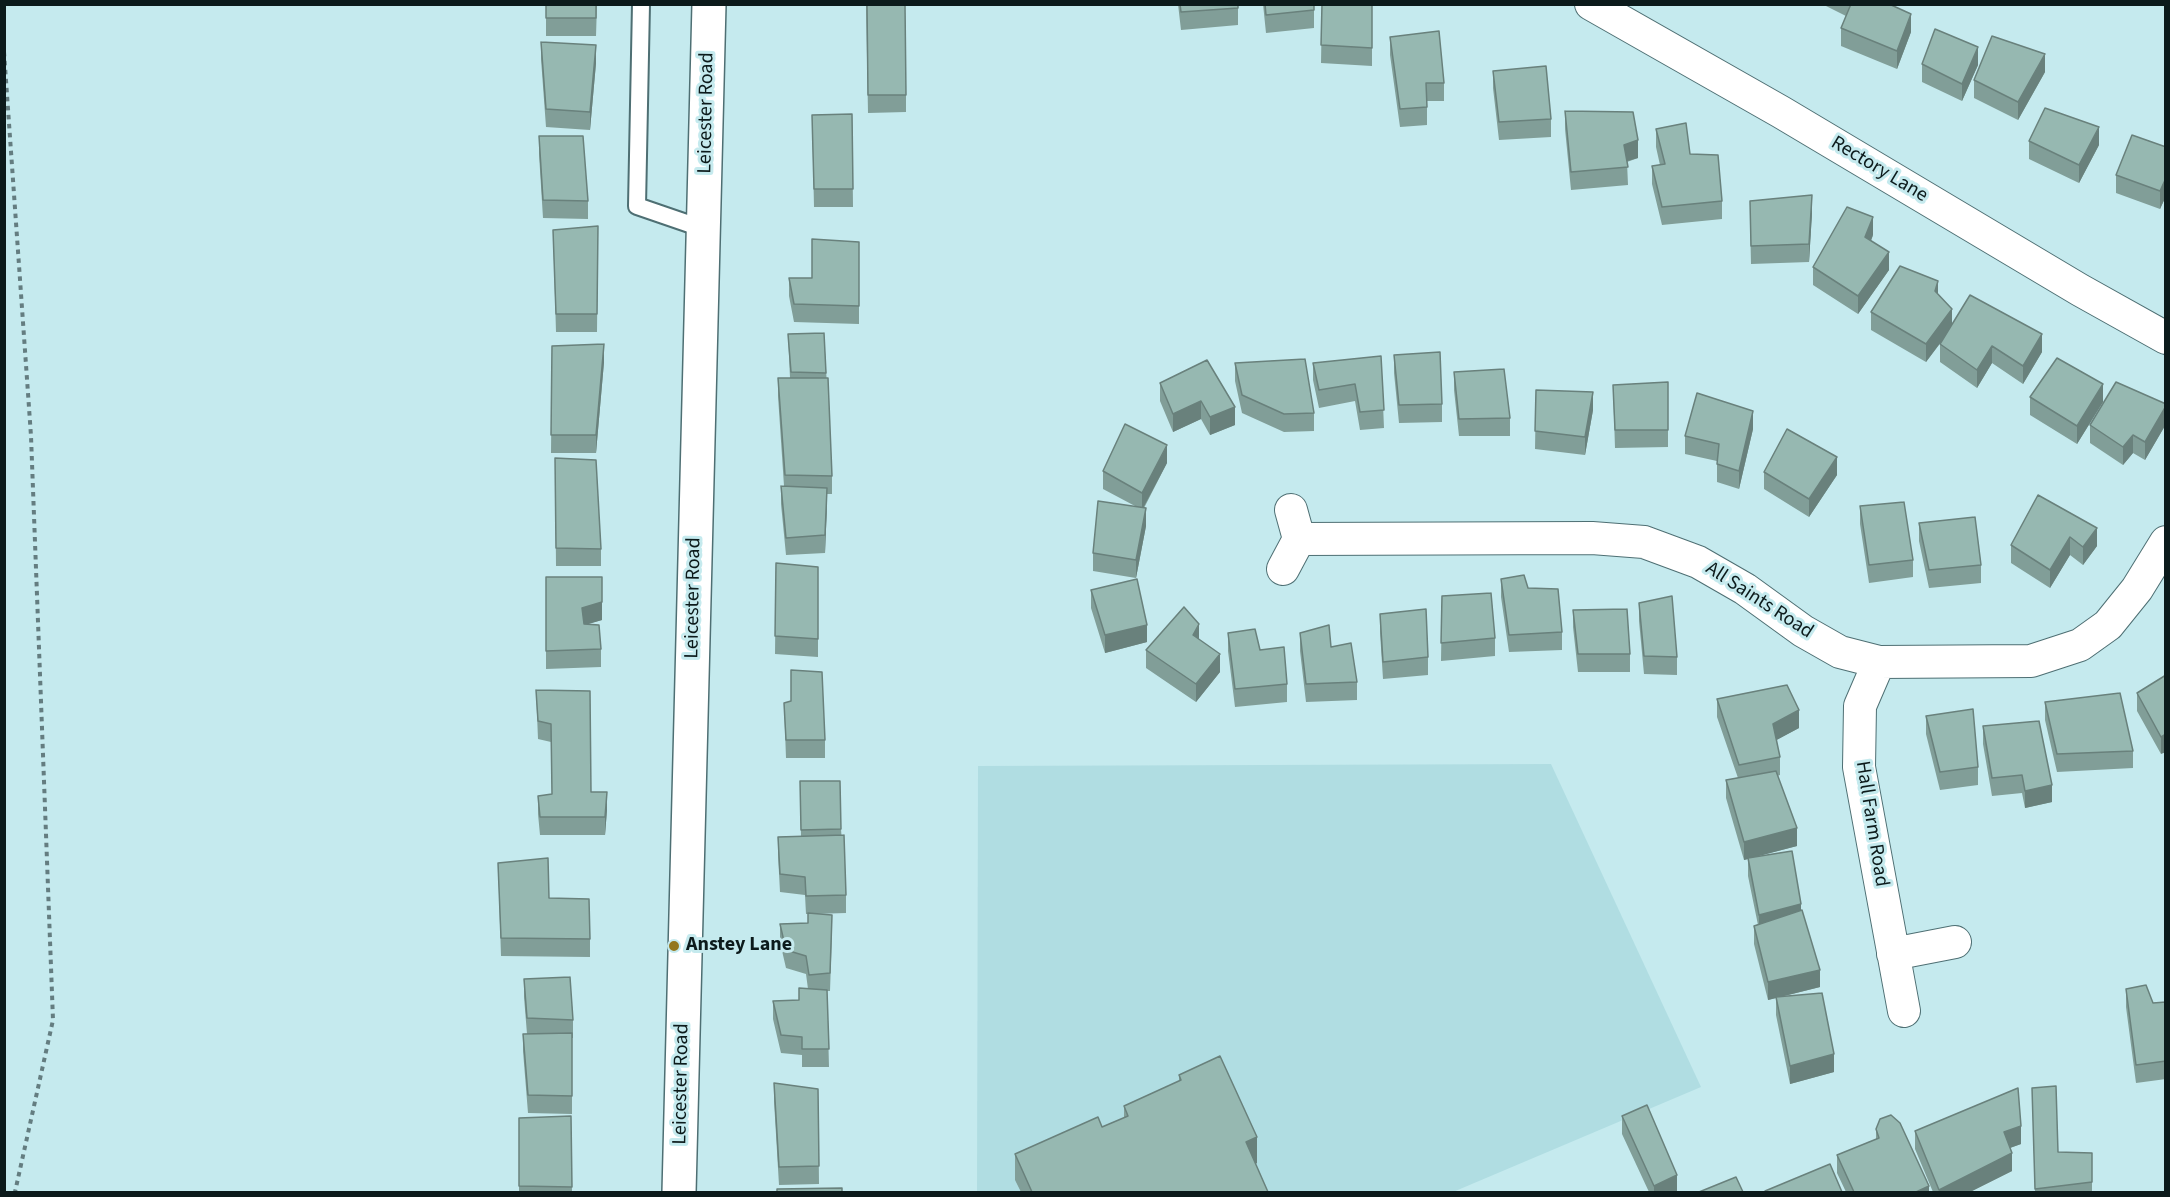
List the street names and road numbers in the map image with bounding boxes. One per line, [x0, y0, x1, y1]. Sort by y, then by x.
street label: Leicester Road [694, 52, 720, 174]
street label: Rectory Lane [1826, 132, 1932, 208]
street label: Leicester Road [681, 537, 707, 659]
street label: All Saints Road [1701, 557, 1817, 645]
street label: Hall Farm Road [1849, 759, 1893, 889]
street label: Leicester Road [669, 1023, 695, 1145]

